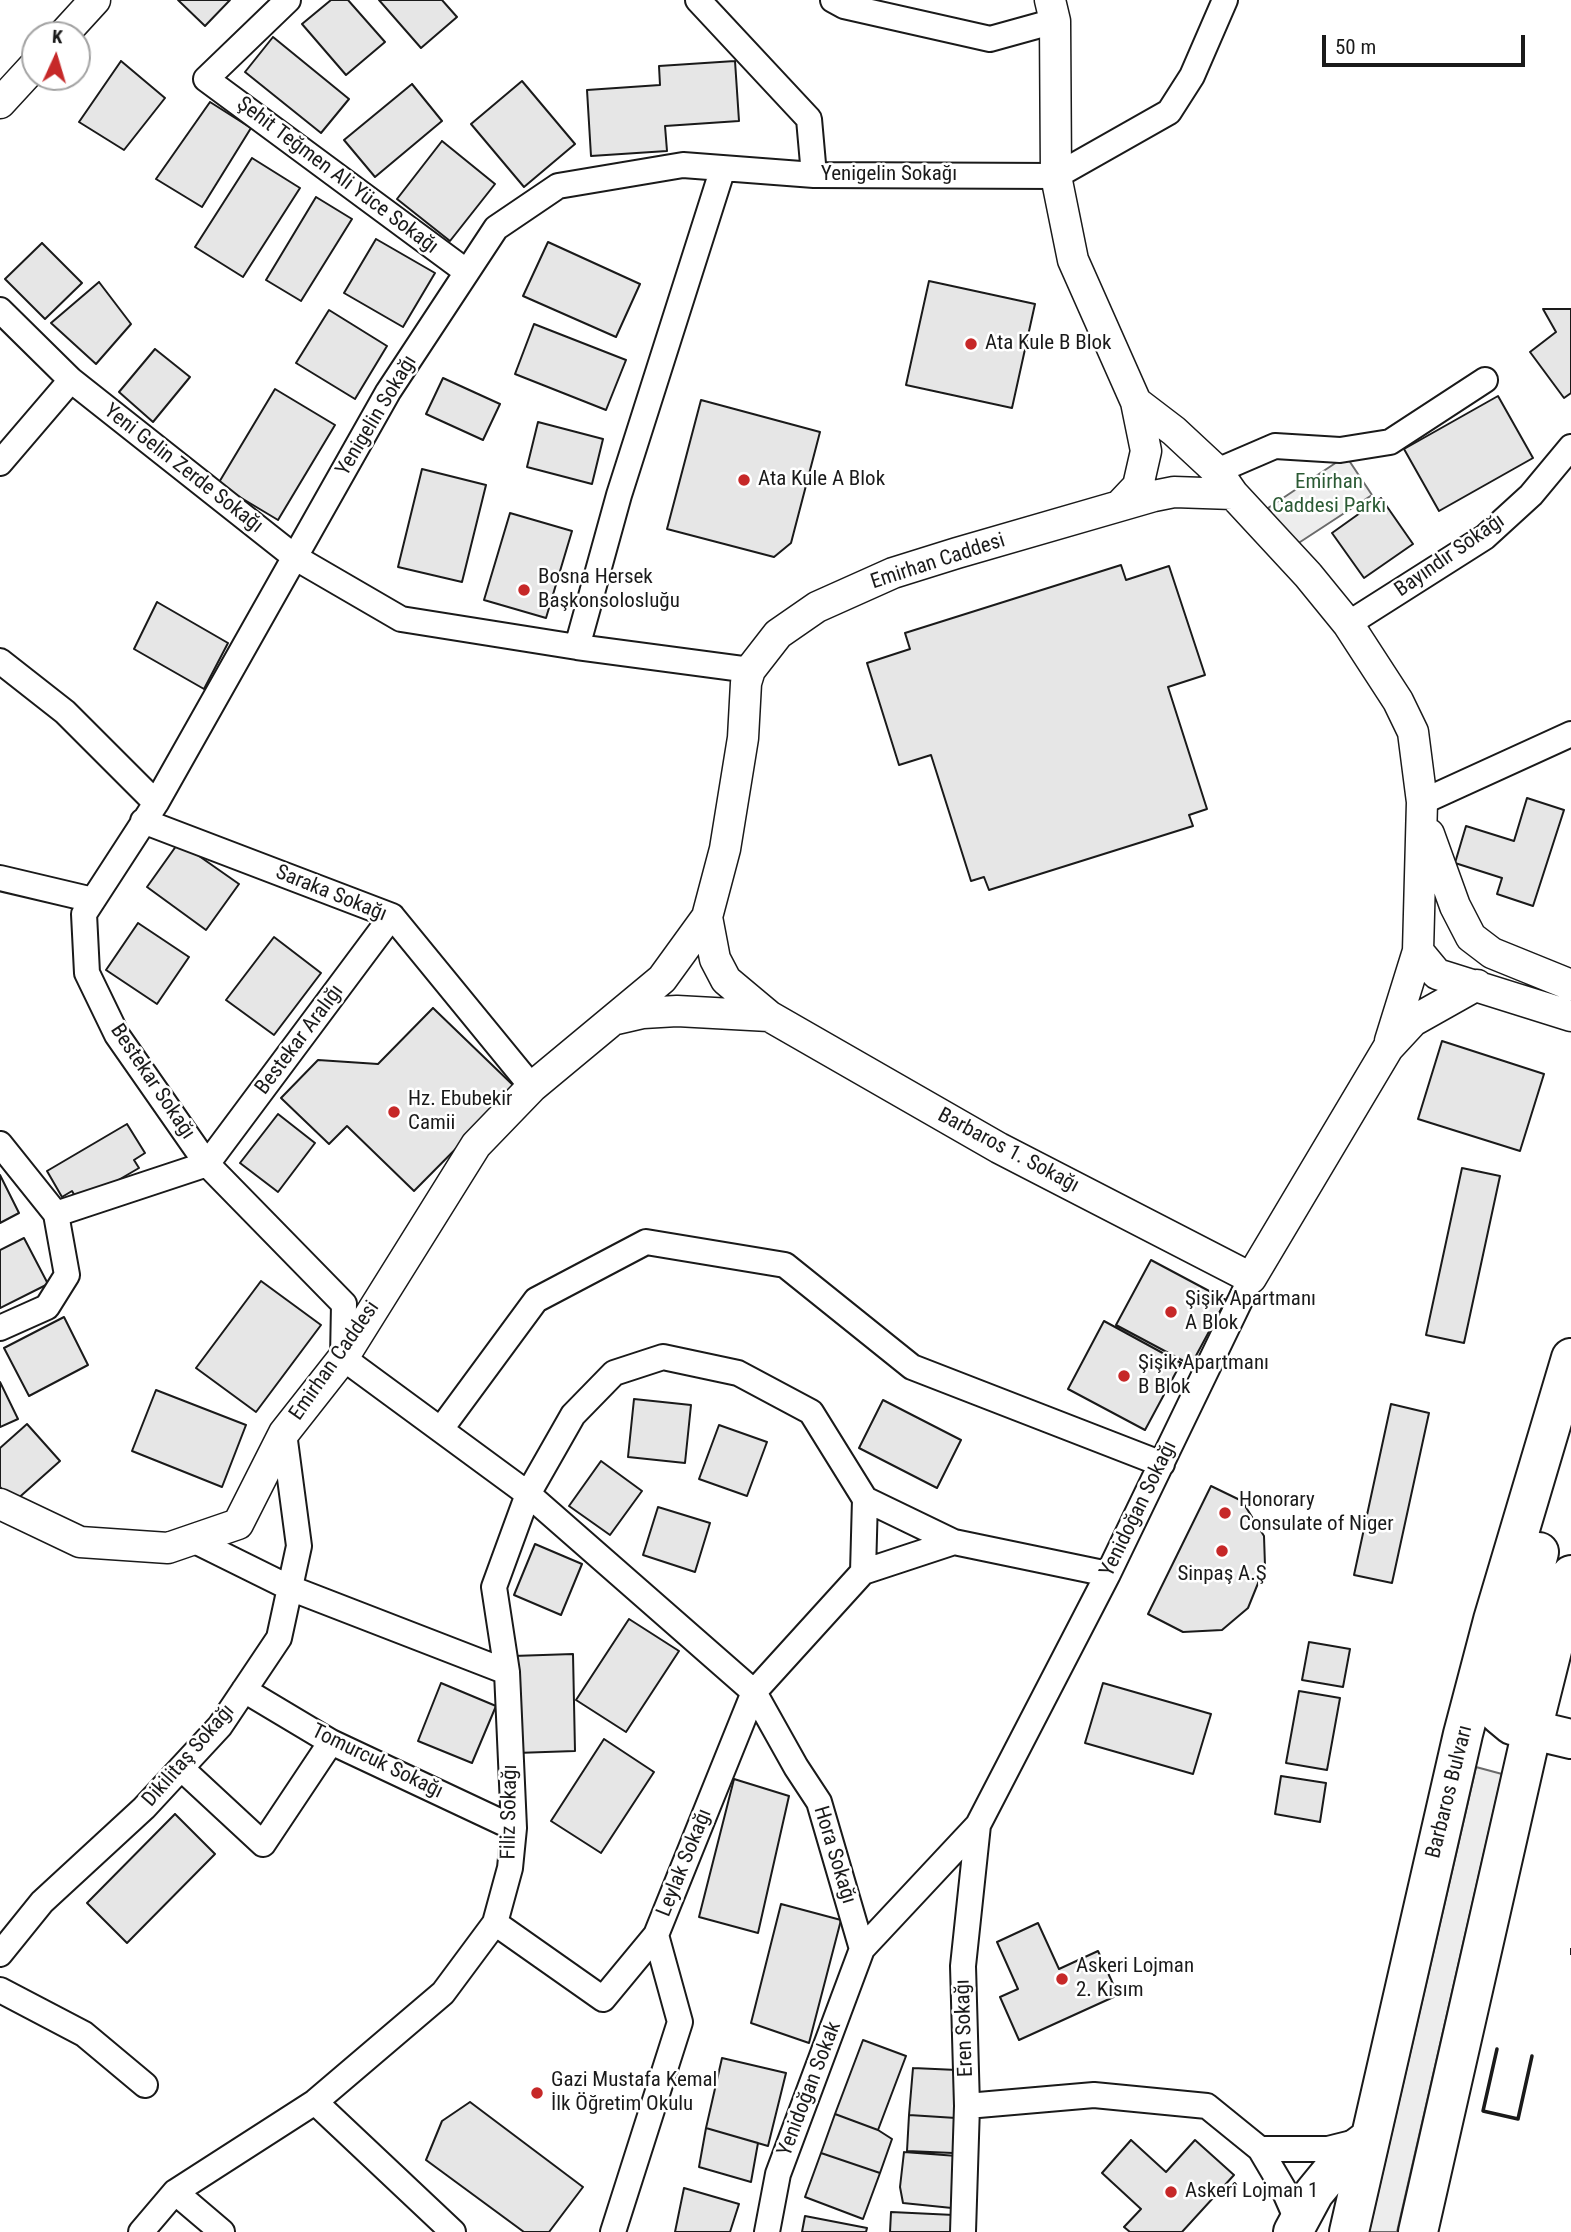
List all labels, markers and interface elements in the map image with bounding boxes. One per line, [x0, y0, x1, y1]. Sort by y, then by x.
north arrow [21, 21, 91, 91]
scale bar [1326, 21, 1529, 65]
text: K [51, 25, 63, 48]
text: 50 m [1335, 35, 1376, 59]
street label: Şehit Teğmen Ali Yüce Sokağı [231, 92, 443, 260]
street label: Yenigelin Sokağı [821, 162, 957, 188]
place label: Ata Kule B Blok [985, 331, 1111, 357]
marker: Ata Kule B Blok [963, 336, 979, 352]
street label: Yenigelin Sokağı [331, 351, 423, 481]
street label: Yeni Gelin Zerde Sokağı [98, 399, 268, 539]
place label: Ata Kule A Blok [758, 467, 885, 493]
park label: Emirhan Caddesi Parkı [1272, 470, 1386, 520]
marker: Ata Kule A Blok [736, 472, 752, 488]
street label: Bayındır Sokağı [1390, 509, 1510, 603]
street label: Emirhan Caddesi [868, 528, 1008, 596]
place label: Bosna Hersek Başkonsolosluğu [538, 565, 680, 615]
marker: Bosna Hersek Başkonsolosluğu [516, 582, 532, 598]
street label: Saraka Sokağı [272, 860, 390, 928]
street label: Bestekar Aralığı [251, 980, 349, 1100]
street label: Bestekar Sokağı [104, 1019, 200, 1145]
place label: Hz. Ebubekir Camii [408, 1087, 512, 1137]
street label: Barbaros 1. Sokağı [933, 1103, 1083, 1199]
marker: Hz. Ebubekir Camii [386, 1104, 402, 1120]
place label: Şişik Apartmanı A Blok [1185, 1287, 1316, 1337]
street label: Emirhan Caddesi [285, 1297, 385, 1425]
marker: Şişik Apartmanı A Blok [1163, 1304, 1179, 1320]
place label: Şişik Apartmanı B Blok [1138, 1351, 1269, 1401]
marker: Şişik Apartmanı B Blok [1116, 1368, 1132, 1384]
street label: Yenidoğan Sokağı [1095, 1437, 1183, 1581]
place label: Honorary Consulate of Niger [1239, 1488, 1394, 1538]
marker: Honorary Consulate of Niger [1217, 1505, 1233, 1521]
marker: Sinpaş A.Ş [1214, 1543, 1230, 1559]
place label: Sinpaş A.Ş [1177, 1562, 1267, 1588]
street label: Dikilitaş Sokağı [138, 1700, 240, 1812]
street label: Tomurcuk Sokağı [307, 1719, 447, 1805]
street label: Barbaros Bulvarı [1421, 1723, 1479, 1861]
street label: Filiz Sokağı [497, 1764, 523, 1860]
street label: Hora Sokağı [807, 1803, 861, 1907]
street label: Leylak Sokağı [652, 1805, 718, 1921]
place label: Askeri Lojman 2. Kısım [1076, 1954, 1194, 2004]
marker: Askeri Lojman 2. Kısım [1054, 1971, 1070, 1987]
street label: Eren Sokağı [951, 1979, 979, 2077]
street label: Yenidoğan Sokak [773, 2018, 847, 2160]
place label: Gazi Mustafa Kemal İlk Öğretim Okulu [551, 2068, 717, 2118]
marker: Gazi Mustafa Kemal İlk Öğretim Okulu [529, 2085, 545, 2101]
place label: Askerî Lojman 1 [1185, 2179, 1318, 2205]
marker: Askerî Lojman 1 [1163, 2184, 1179, 2200]

